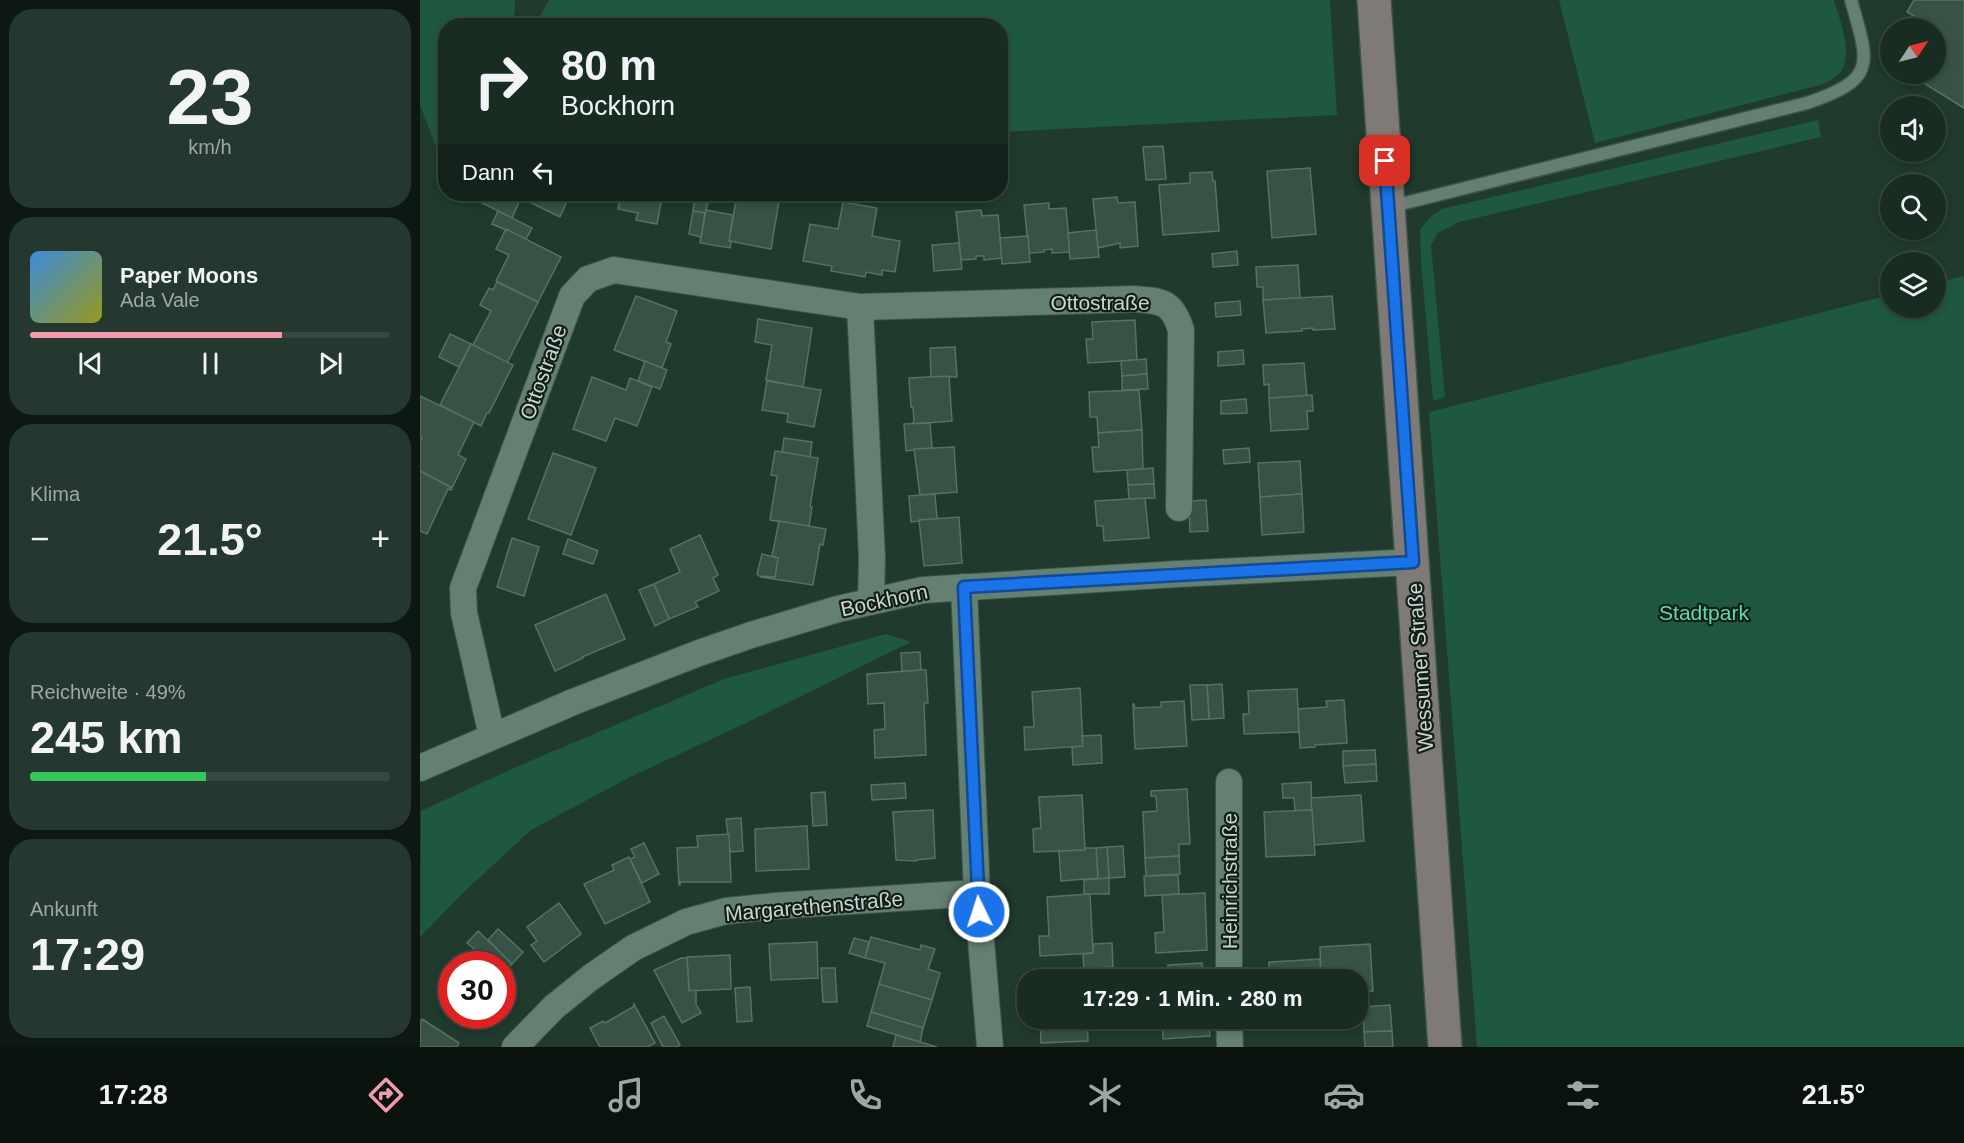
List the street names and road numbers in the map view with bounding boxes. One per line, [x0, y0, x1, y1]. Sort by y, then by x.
street label: Ottostraße [1050, 291, 1150, 314]
street label: Ottostraße [515, 321, 571, 423]
street label: Bockhorn [838, 580, 930, 620]
street label: Wessumer Straße [1403, 582, 1437, 752]
street label: Heinrichstraße [1218, 813, 1241, 949]
street label: Margarethenstraße [724, 887, 904, 925]

